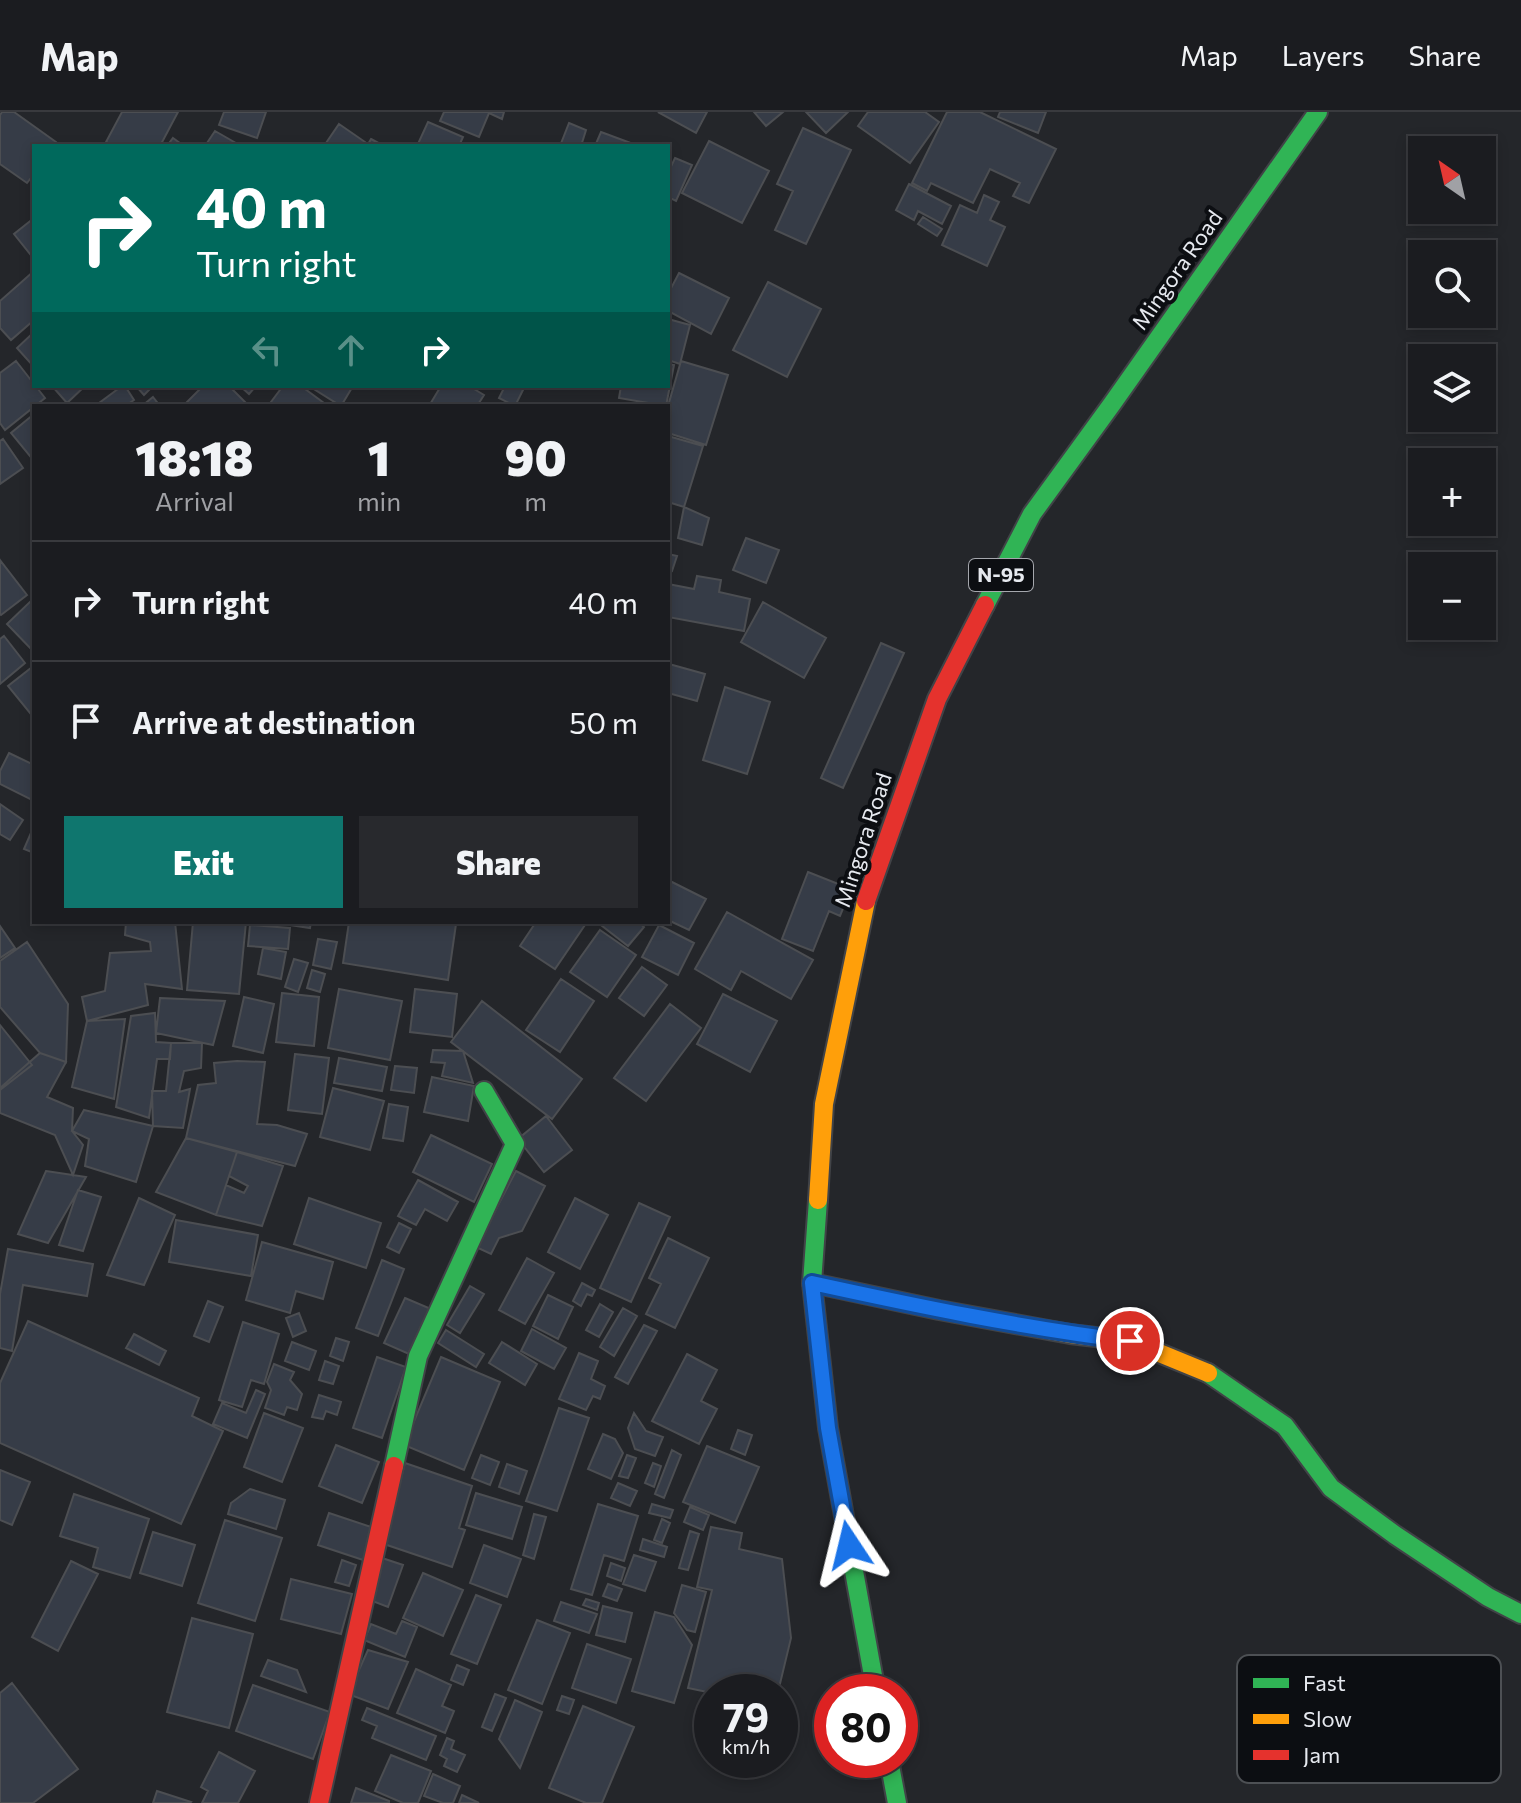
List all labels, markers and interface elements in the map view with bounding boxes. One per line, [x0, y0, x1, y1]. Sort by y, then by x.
text: Map [40, 32, 119, 79]
text: Map [1180, 38, 1238, 72]
text: Layers [1282, 38, 1364, 72]
text: Share [1408, 38, 1481, 72]
north arrow [1408, 136, 1496, 224]
map controls [1408, 136, 1496, 640]
text: 40 m [196, 171, 327, 240]
icon: right [64, 176, 168, 280]
street label: Mingora Road [1125, 205, 1228, 335]
text: Turn right [196, 240, 357, 284]
button: search [1408, 240, 1496, 328]
icon: left [245, 328, 289, 372]
icon: ahead [329, 328, 373, 372]
icon: right [413, 328, 457, 372]
button: layers [1408, 344, 1496, 432]
text: 18:18 [135, 427, 254, 486]
text: 1 [368, 427, 390, 486]
text: 90 [505, 427, 567, 486]
button: + [1408, 448, 1496, 536]
text: Arrival [155, 485, 234, 516]
text: min [357, 485, 401, 516]
text: m [524, 485, 547, 516]
button: − [1408, 552, 1496, 640]
road number: N-95 [969, 559, 1033, 591]
icon: right [64, 579, 108, 623]
text: Turn right [132, 583, 269, 620]
text: 40 m [569, 583, 638, 620]
icon: arrive [64, 699, 108, 743]
text: Arrive at destination [132, 703, 416, 740]
text: 50 m [569, 703, 638, 740]
street label: Mingora Road [828, 769, 897, 911]
button: Exit [64, 816, 343, 908]
button: Share [359, 816, 638, 908]
pin [1096, 1307, 1164, 1375]
icon: arrive [1108, 1319, 1152, 1363]
position arrow [807, 1503, 891, 1587]
legend [1237, 1655, 1501, 1783]
text: Fast [1303, 1669, 1346, 1696]
speed limit sign: 80 [814, 1674, 918, 1778]
text: 79 [723, 1691, 769, 1740]
text: Slow [1303, 1705, 1352, 1732]
text: km/h [722, 1734, 770, 1758]
text: Jam [1303, 1741, 1340, 1768]

